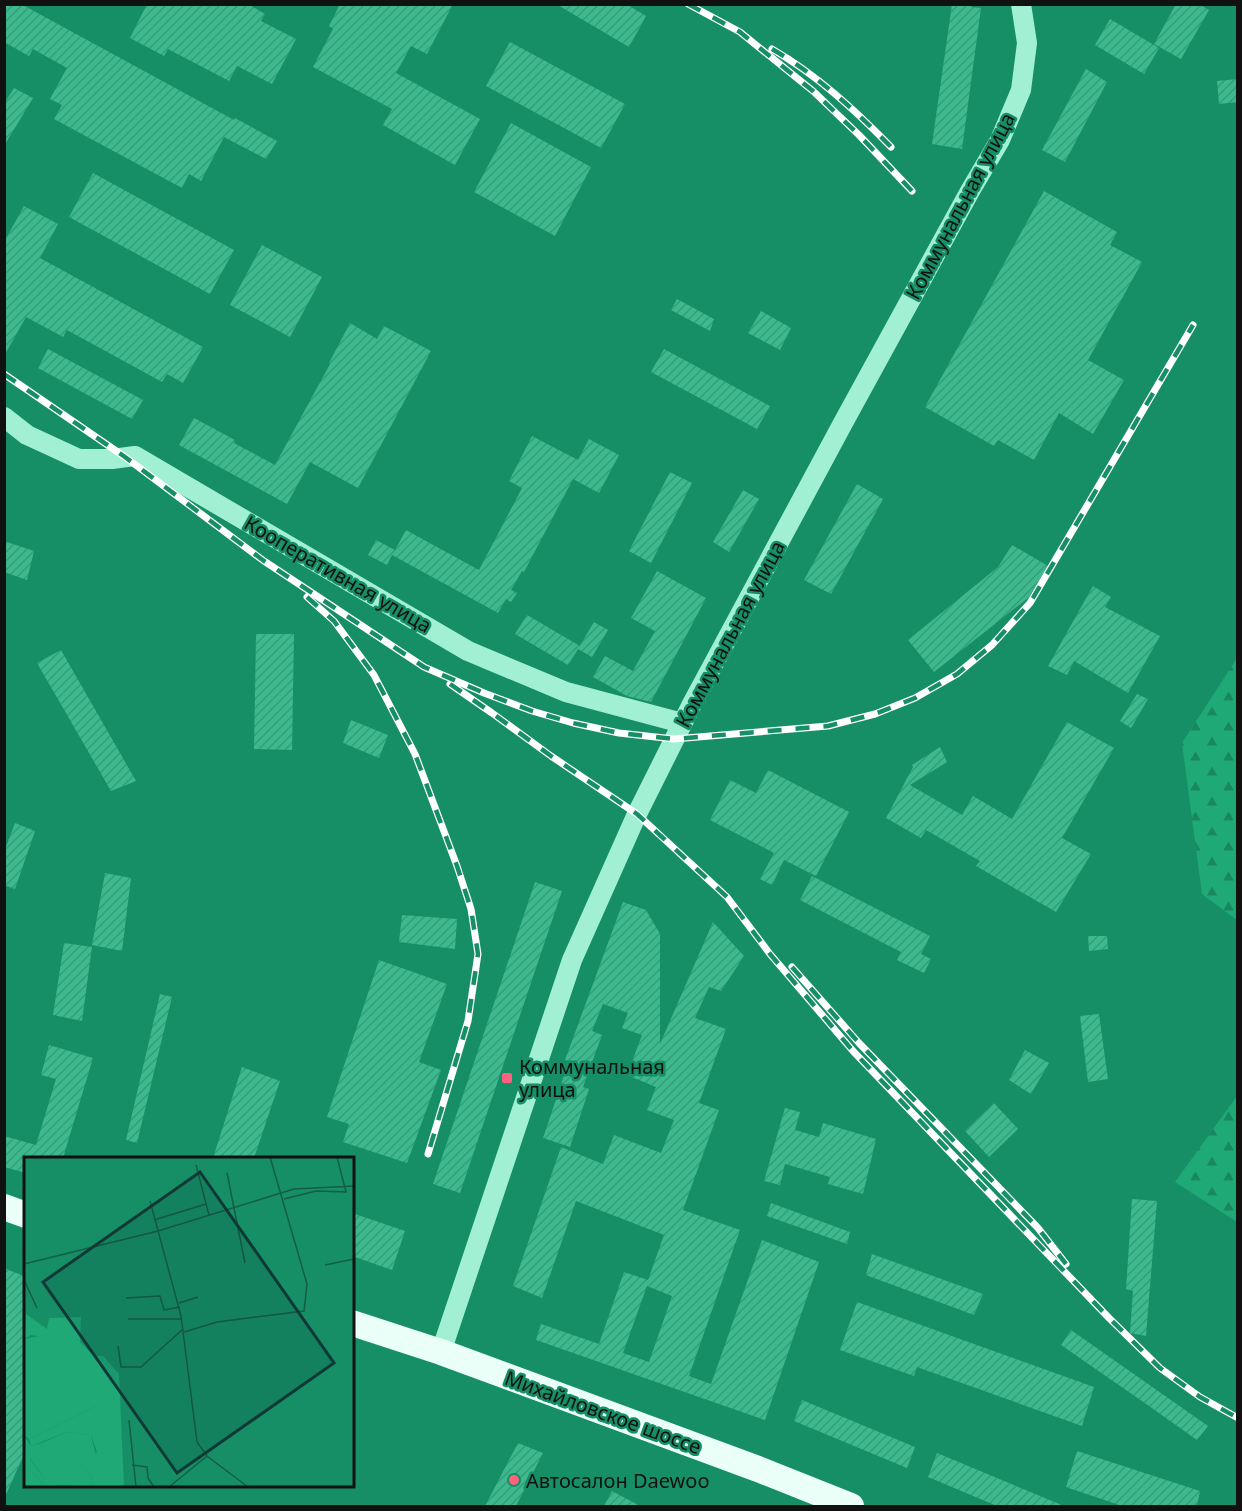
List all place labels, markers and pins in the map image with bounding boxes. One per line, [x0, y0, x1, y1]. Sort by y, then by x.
place label: Коммунальная улица [519, 1053, 665, 1103]
marker: Коммунальная улица [500, 1071, 514, 1085]
place label: Автосалон Daewoo [526, 1467, 710, 1494]
marker: Автосалон Daewoo [507, 1473, 521, 1487]

